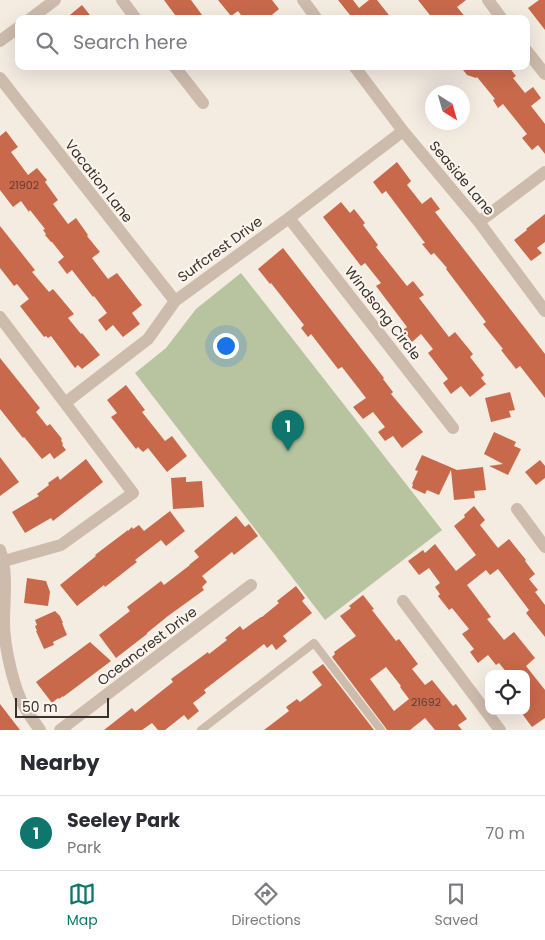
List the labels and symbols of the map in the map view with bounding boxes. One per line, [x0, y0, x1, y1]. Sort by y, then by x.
north arrow [425, 85, 470, 130]
street label: Vacation Lane [60, 135, 138, 227]
street label: Seaside Lane [425, 136, 499, 220]
house number: 21902 [9, 177, 39, 193]
street label: Surfcrest Drive [173, 211, 267, 287]
street label: Windsong Circle [340, 262, 426, 364]
your location [213, 333, 239, 359]
pin: 1 [272, 410, 304, 451]
street label: Oceancrest Drive [93, 602, 201, 690]
house number: 21692 [411, 694, 441, 710]
scale bar [15, 695, 109, 718]

